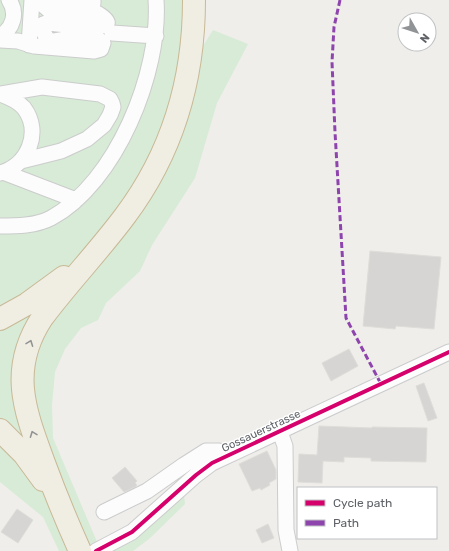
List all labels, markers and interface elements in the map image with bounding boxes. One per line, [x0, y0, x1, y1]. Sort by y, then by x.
north arrow [397, 12, 437, 52]
text: N [417, 31, 432, 45]
one-way arrow [25, 339, 33, 346]
street label: Gossauerstrasse [220, 407, 302, 455]
one-way arrow [30, 430, 38, 437]
legend [297, 487, 437, 539]
text: Cycle path [333, 496, 392, 510]
text: Path [333, 516, 359, 530]

